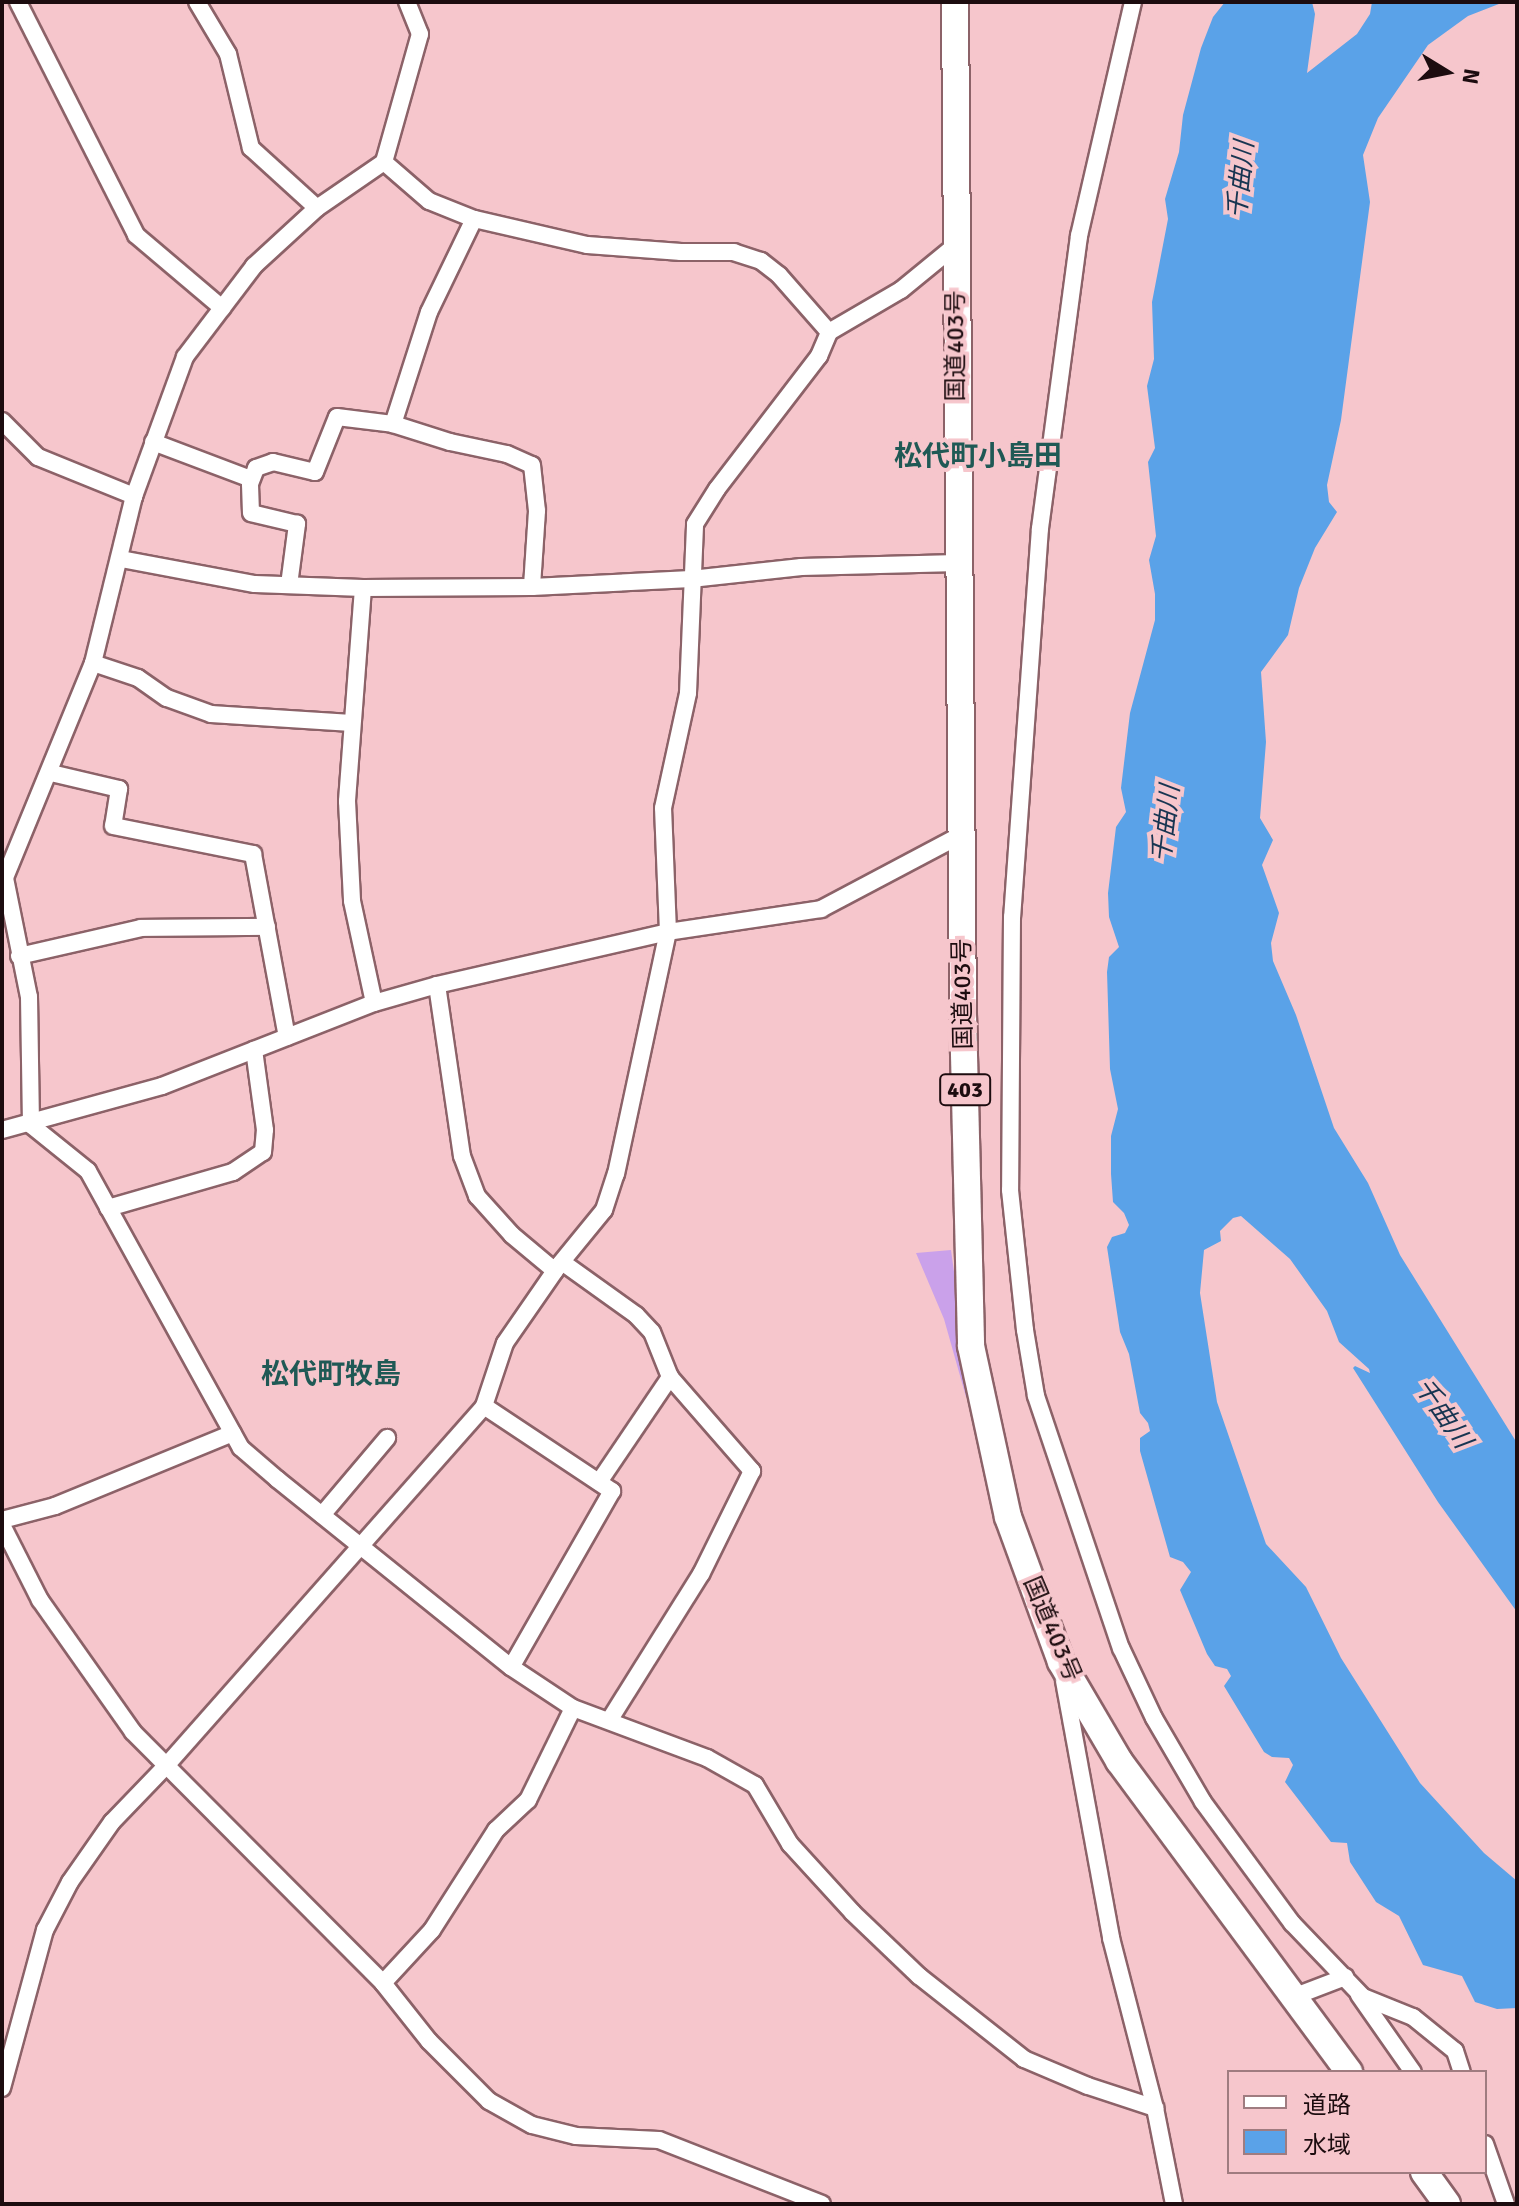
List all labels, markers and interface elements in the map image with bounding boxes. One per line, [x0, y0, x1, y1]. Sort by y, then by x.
north arrow [1407, 32, 1487, 112]
text: N [1457, 66, 1486, 86]
water label: 千曲川 [1222, 140, 1262, 220]
street label: 国道403号 [942, 291, 970, 401]
district label: 松代町小島田 [894, 439, 1062, 473]
water label: 千曲川 [1147, 783, 1187, 865]
street label: 国道403号 [948, 938, 978, 1050]
road number: 403 [939, 1072, 991, 1108]
district label: 松代町牧島 [261, 1357, 401, 1391]
water label: 千曲川 [1407, 1373, 1477, 1455]
street label: 国道403号 [1017, 1572, 1087, 1686]
legend [1227, 2070, 1487, 2174]
text: 道路 [1303, 2090, 1351, 2120]
text: 水域 [1303, 2130, 1351, 2160]

